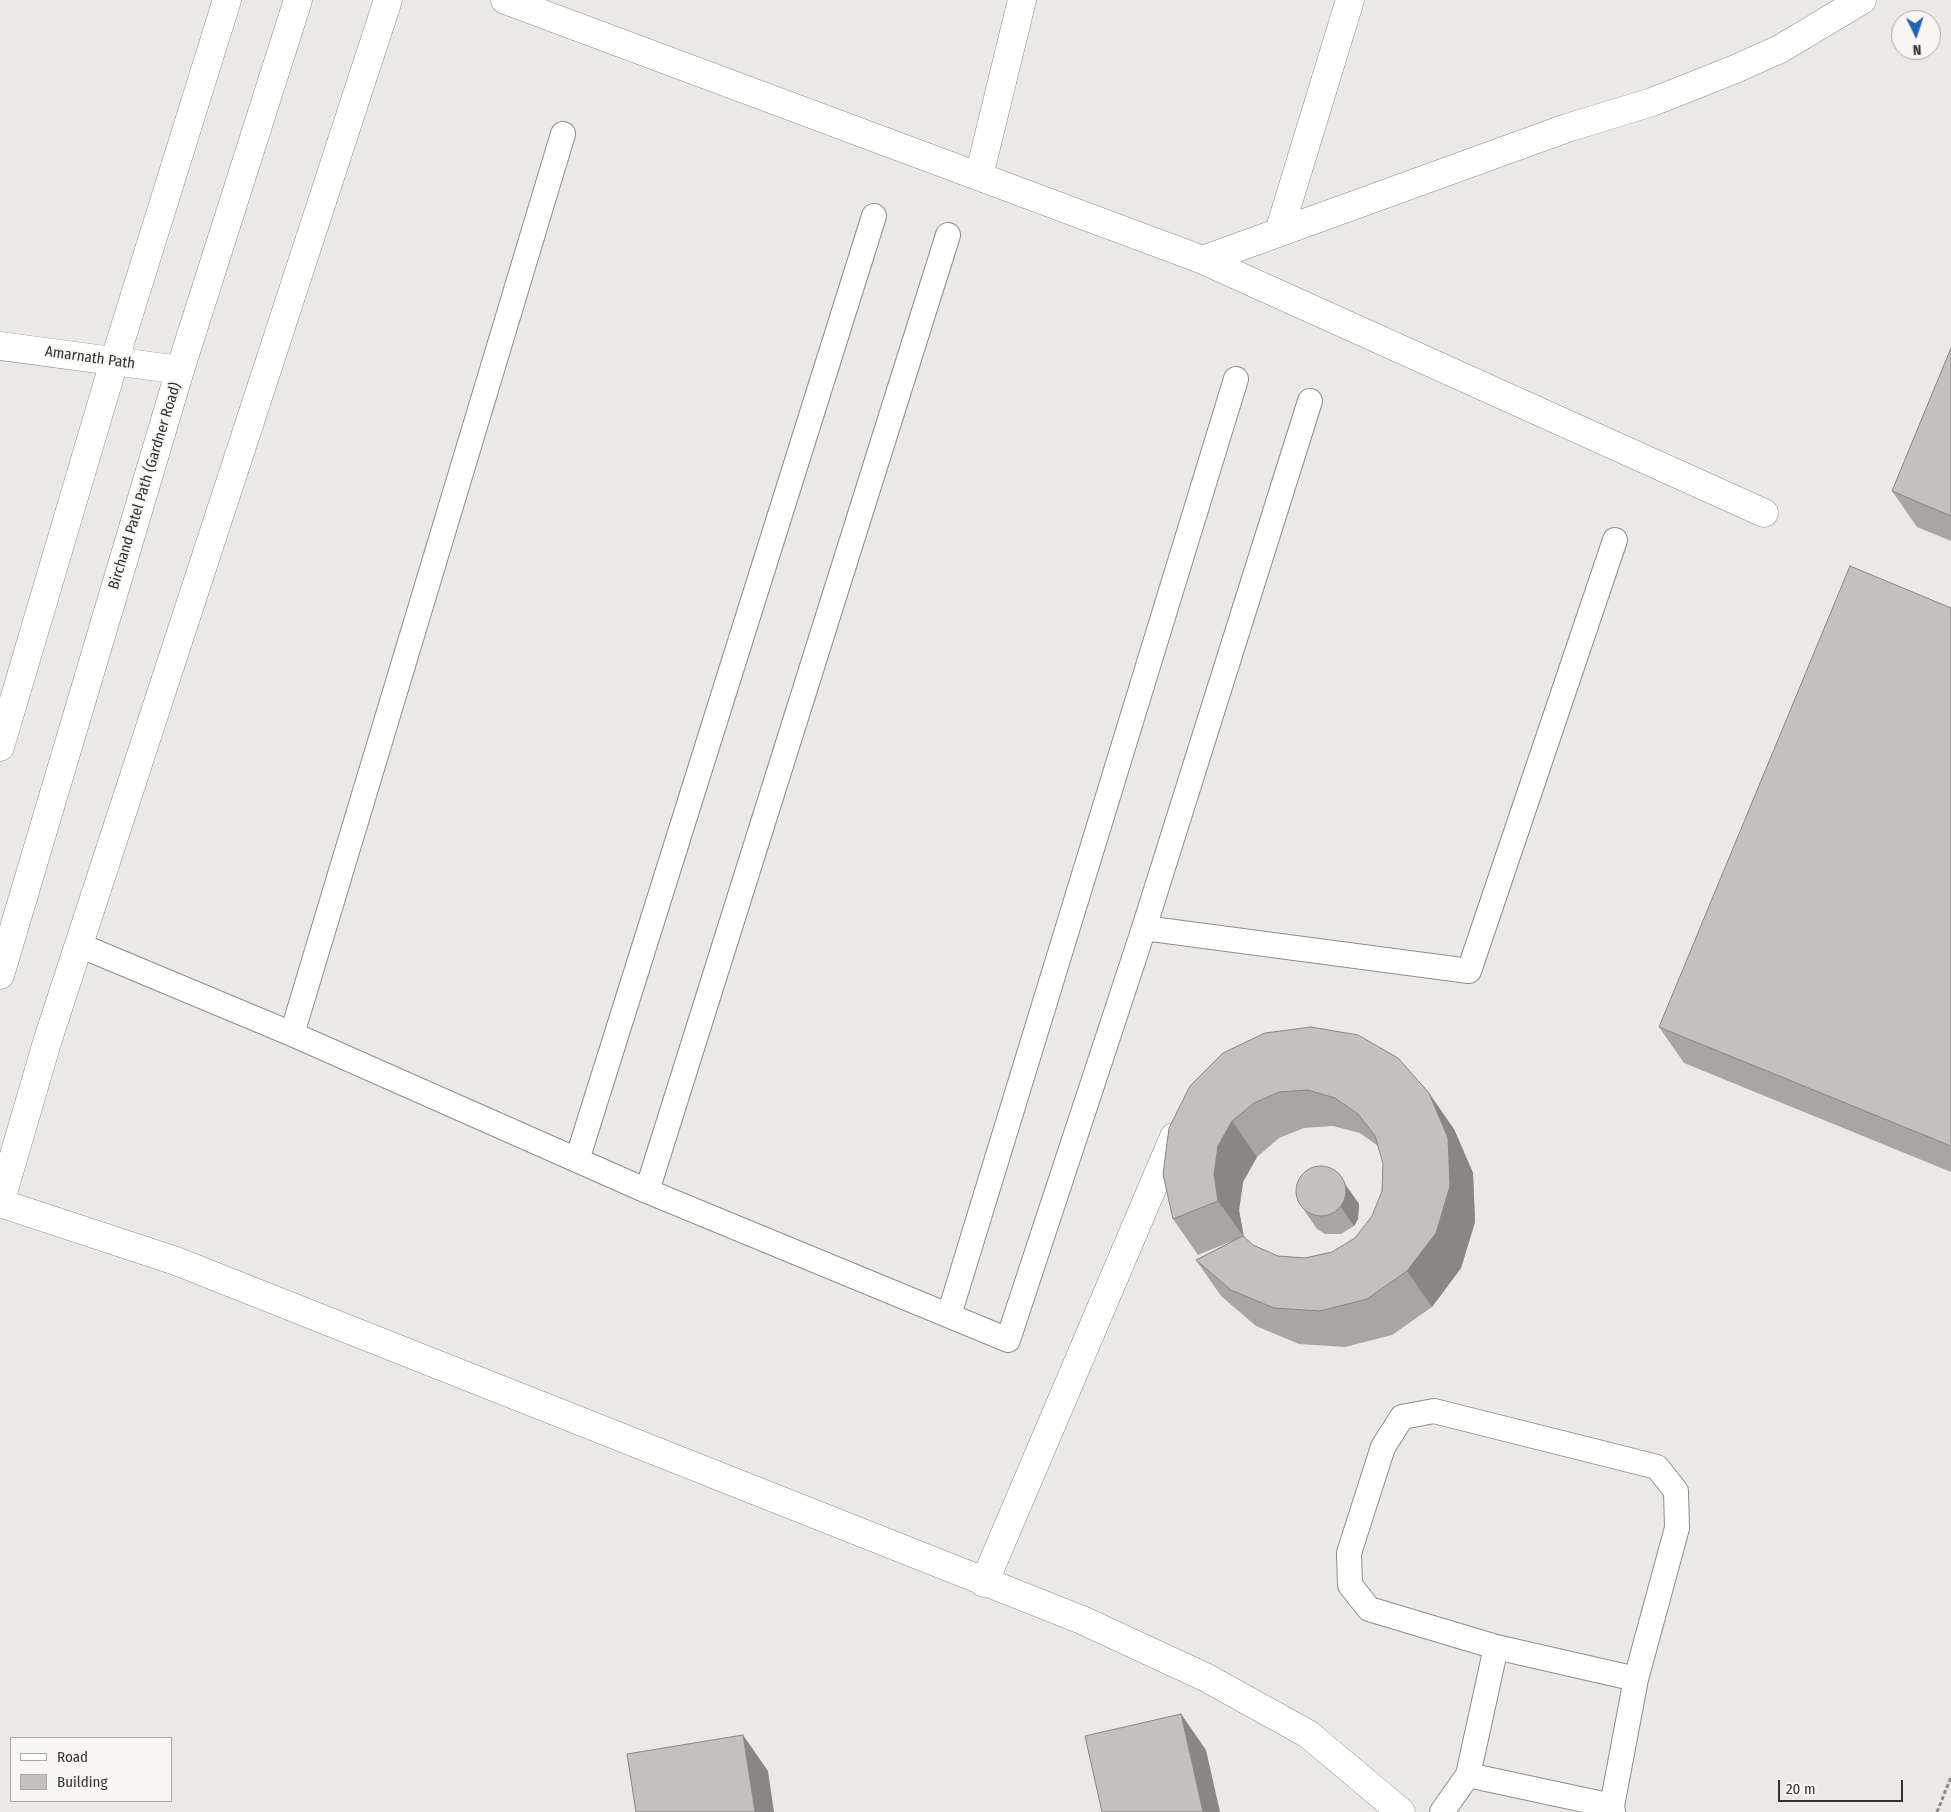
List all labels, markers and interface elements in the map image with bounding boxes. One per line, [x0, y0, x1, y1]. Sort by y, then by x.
north arrow [1891, 10, 1941, 60]
text: N [1912, 41, 1922, 58]
street label: Amarnath Path [44, 343, 136, 373]
street label: Birchand Patel Path (Gardner Road) [105, 380, 185, 592]
legend [10, 1737, 172, 1802]
text: Road [57, 1748, 88, 1766]
scale bar [1781, 1770, 1906, 1802]
text: Building [57, 1773, 108, 1791]
text: 20 m [1786, 1780, 1816, 1798]

